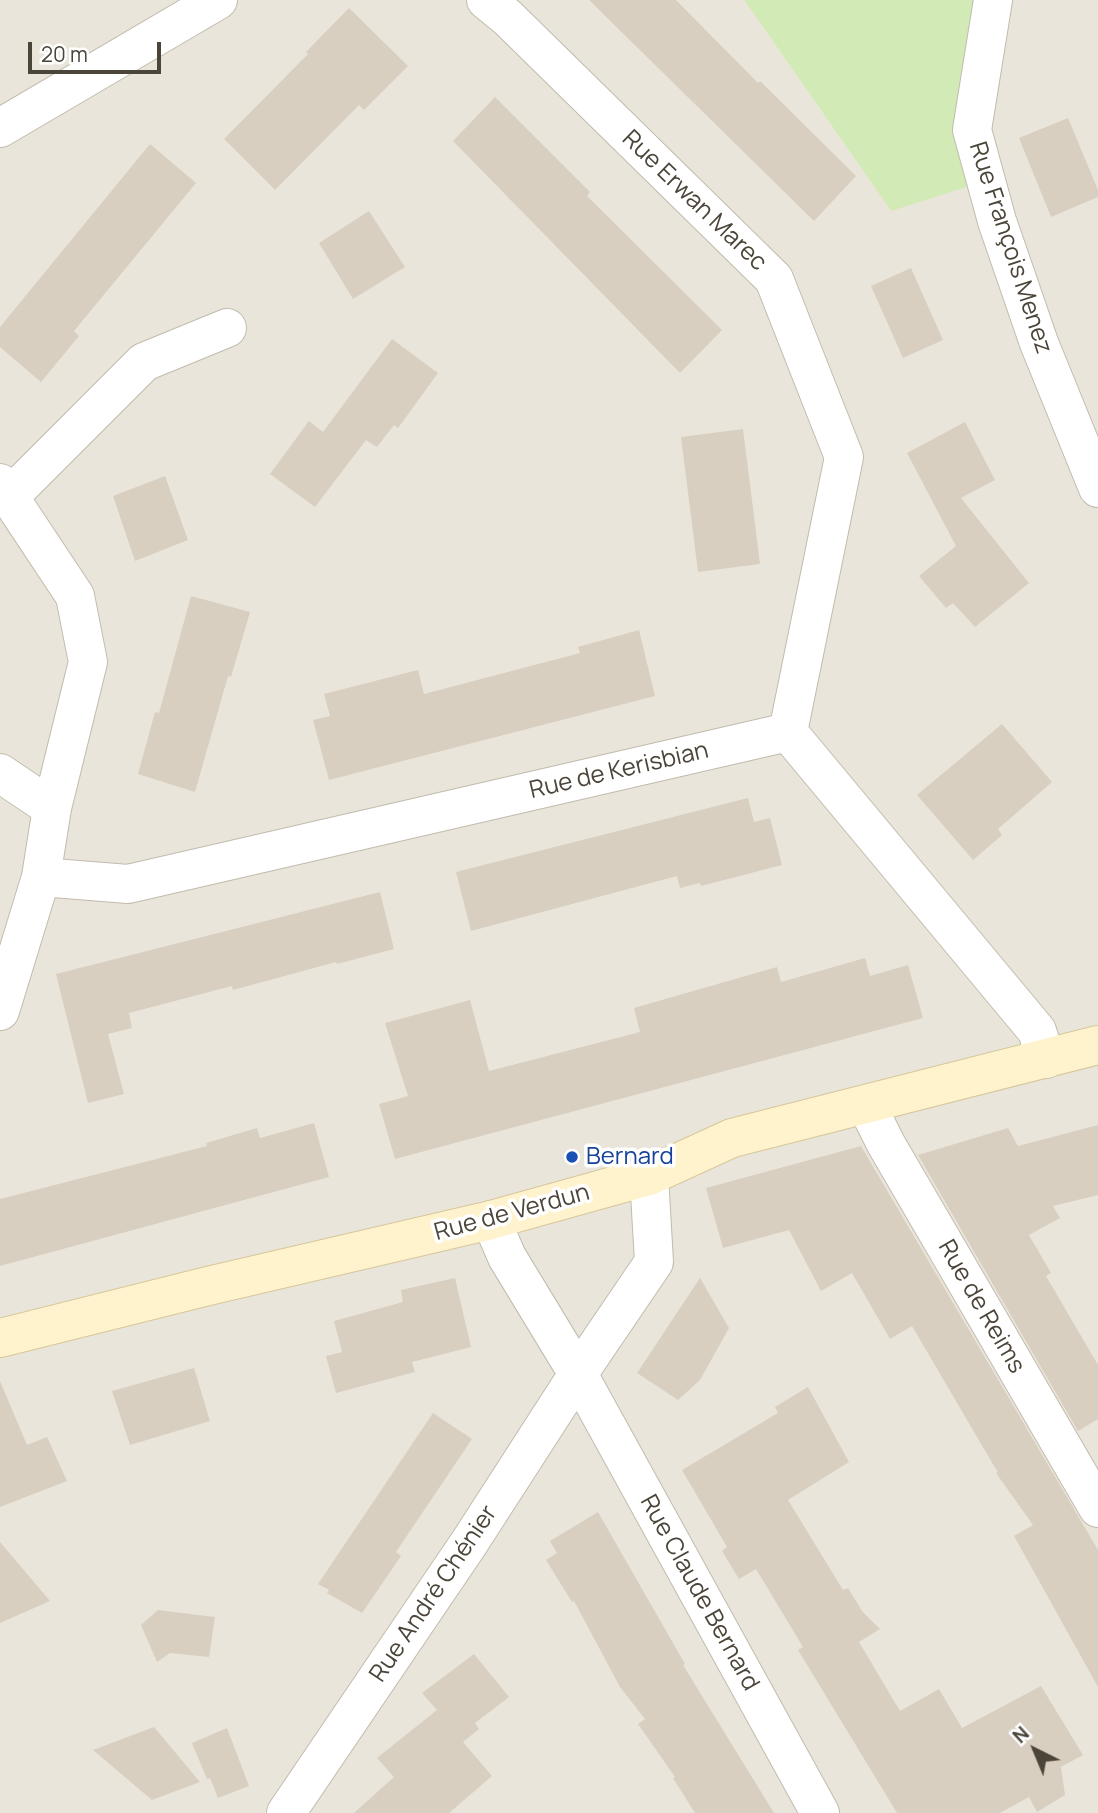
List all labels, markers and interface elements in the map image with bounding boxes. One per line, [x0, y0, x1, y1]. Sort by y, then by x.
scale bar [32, 28, 164, 72]
text: 20 m [41, 40, 88, 68]
street label: Rue Erwan Marec [616, 125, 772, 277]
street label: Rue François Menez [962, 139, 1058, 357]
street label: Rue de Kerisbian [527, 736, 711, 806]
place label: Bernard [586, 1143, 674, 1171]
marker: Bernard [564, 1149, 580, 1165]
street label: Rue de Verdun [431, 1178, 593, 1248]
street label: Rue de Reims [931, 1235, 1031, 1379]
street label: Rue Claude Bernard [633, 1490, 765, 1696]
street label: Rue André Chénier [364, 1500, 504, 1688]
north arrow [1000, 1715, 1070, 1785]
text: N [1007, 1720, 1035, 1749]

